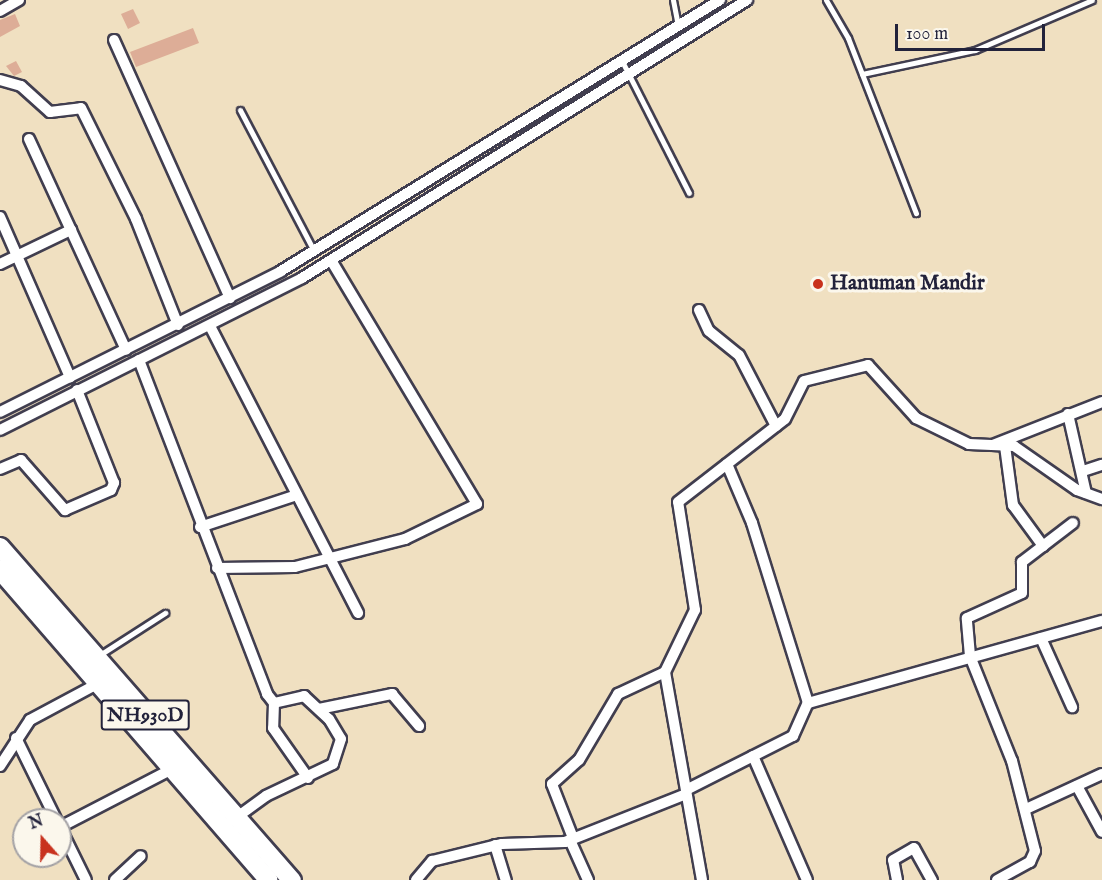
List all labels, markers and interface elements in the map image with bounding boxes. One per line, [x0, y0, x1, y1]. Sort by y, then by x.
scale bar [898, 12, 1048, 50]
text: 100 m [906, 23, 948, 46]
place label: Hanuman Mandir [830, 271, 985, 297]
marker: Hanuman Mandir [811, 277, 825, 291]
road number: NH930D [100, 698, 190, 732]
north arrow [12, 808, 72, 868]
text: N [27, 811, 46, 835]

